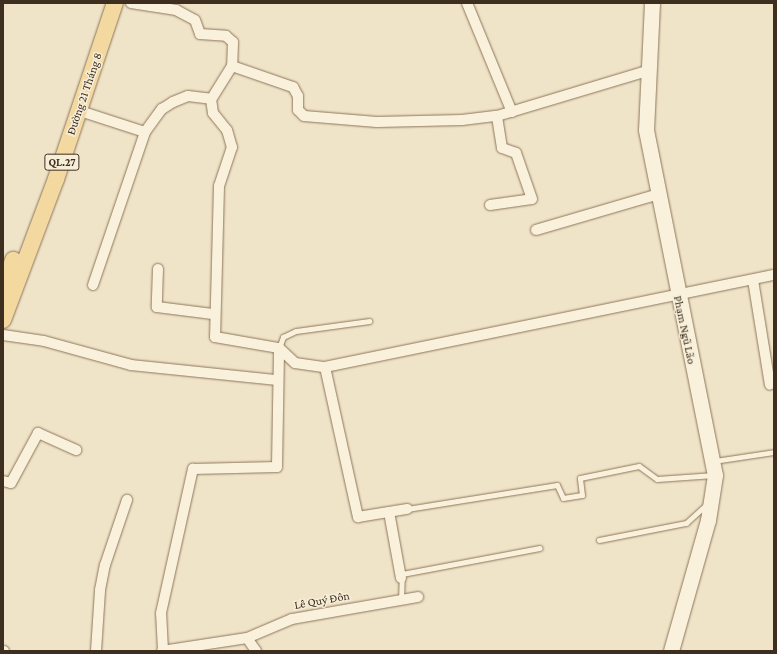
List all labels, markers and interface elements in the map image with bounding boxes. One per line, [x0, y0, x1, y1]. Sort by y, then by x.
street label: Đường 21 Tháng 8 [64, 51, 106, 137]
road number: QL.27 [44, 153, 80, 171]
street label: Phạm Ngũ Lão [670, 294, 698, 366]
street label: Lê Quý Đôn [293, 589, 351, 613]

